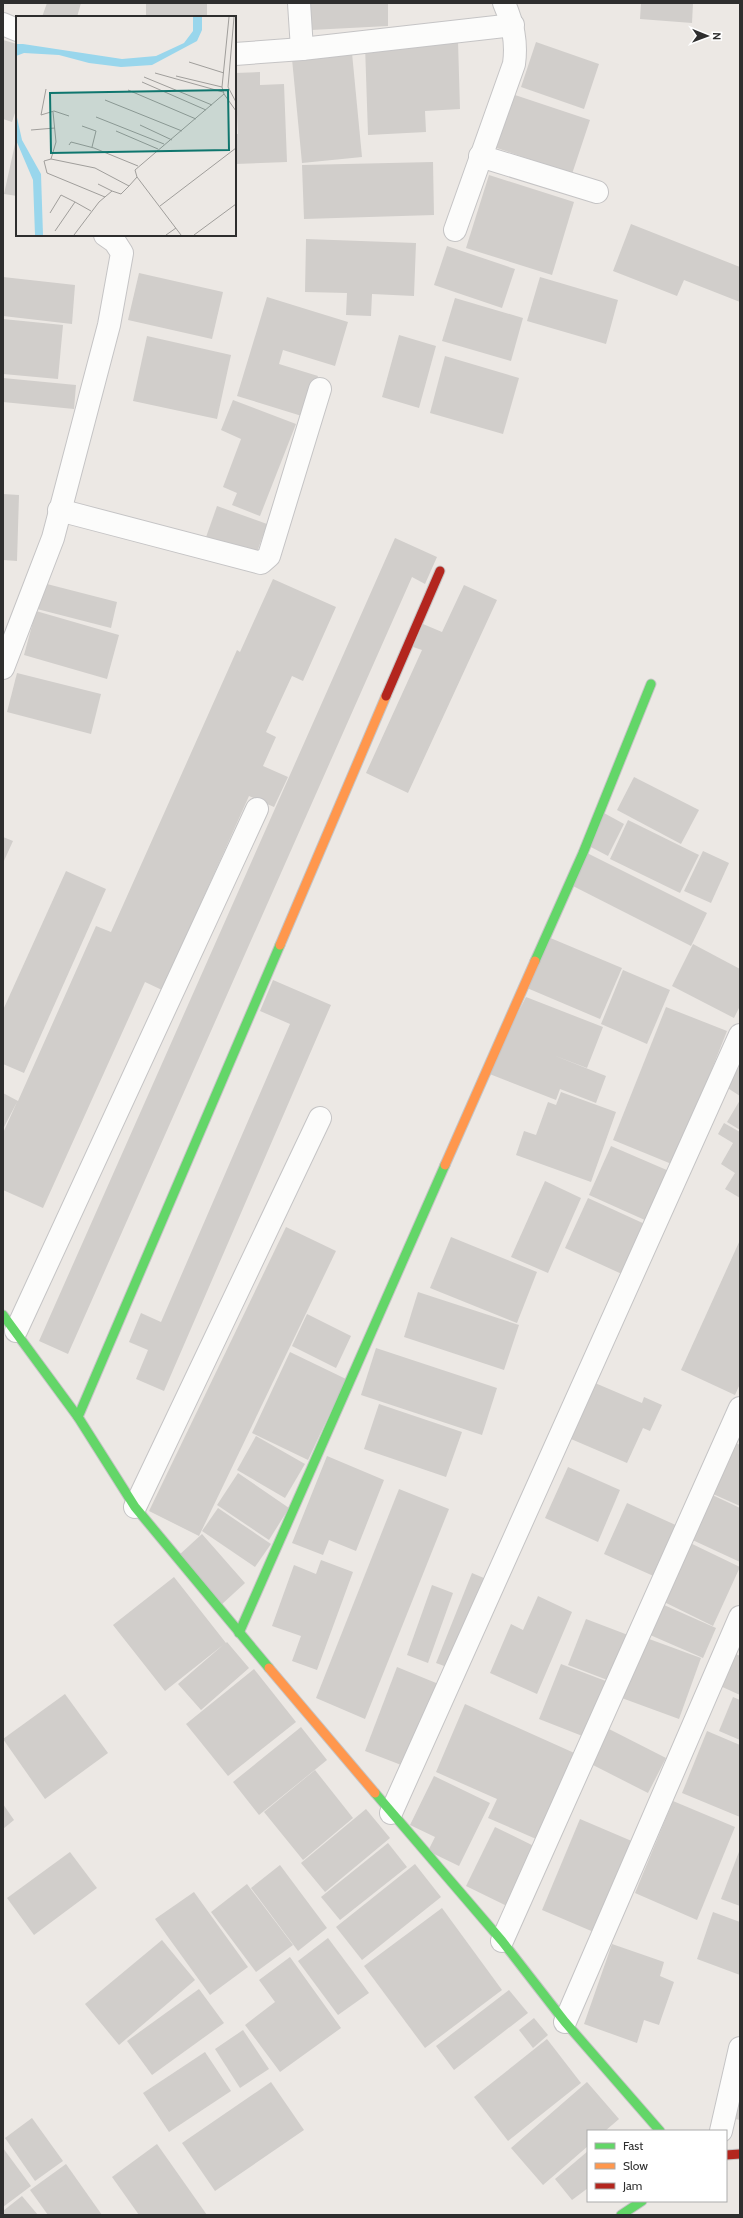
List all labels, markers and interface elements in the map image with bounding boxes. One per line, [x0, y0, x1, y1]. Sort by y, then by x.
inset map [16, 16, 236, 236]
north arrow [687, 16, 727, 56]
text: N [710, 32, 724, 40]
legend [587, 2130, 727, 2202]
text: Fast [623, 2138, 643, 2153]
text: Slow [623, 2158, 648, 2173]
text: Jam [622, 2178, 642, 2193]

